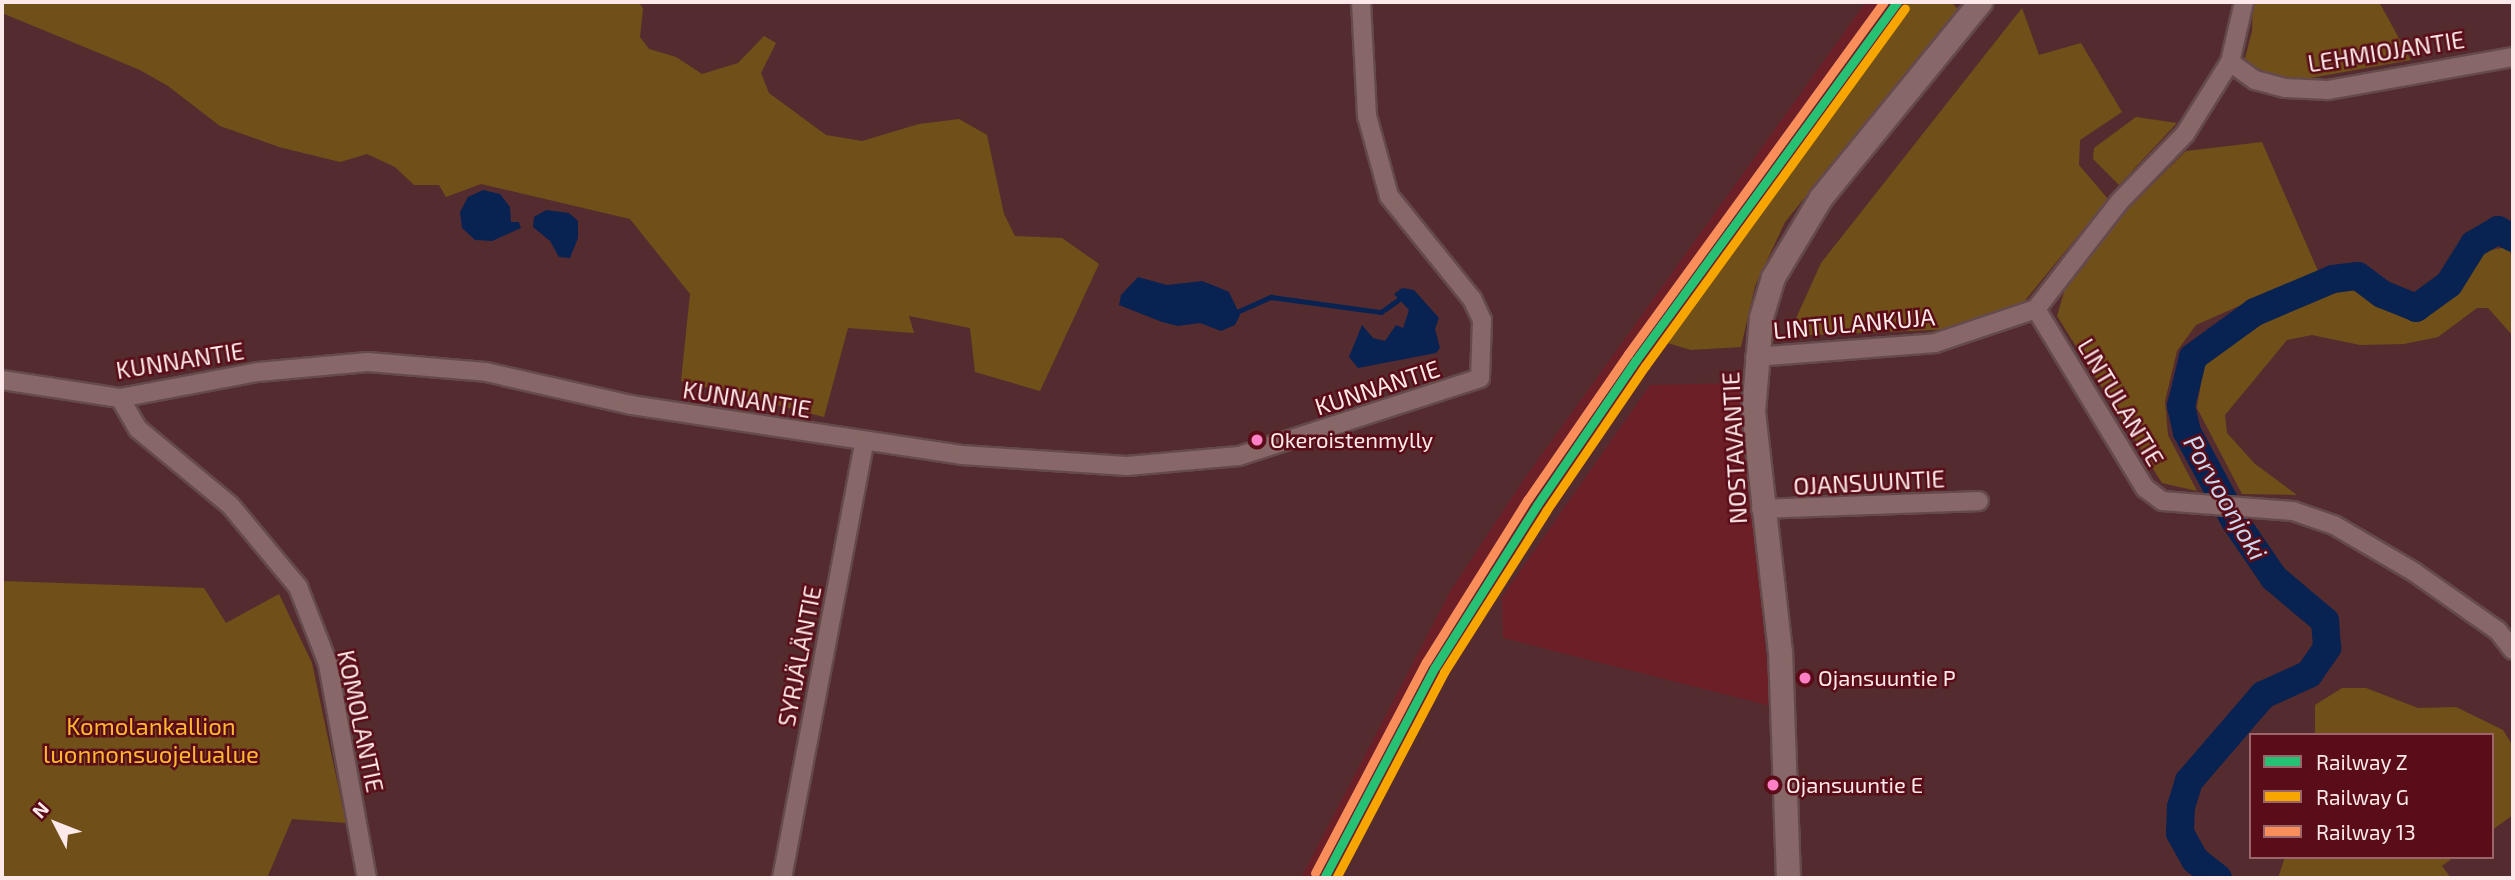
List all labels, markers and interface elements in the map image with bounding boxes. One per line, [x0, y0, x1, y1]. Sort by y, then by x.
street label: LEHMIOJANTIE [2306, 24, 2466, 78]
street label: LINTULANKUJA [1772, 302, 1936, 344]
street label: LINTULANTIE [2072, 333, 2170, 471]
street label: KUNNANTIE [114, 336, 246, 384]
street label: KUNNANTIE [1311, 353, 1443, 421]
street label: NOSTAVANTIE [1716, 371, 1752, 525]
street label: KUNNANTIE [681, 375, 813, 423]
place label: Okeroistenmylly [1270, 427, 1433, 453]
water label: Porvoonjoki [2178, 429, 2274, 565]
marker: Okeroistenmylly [1250, 433, 1264, 447]
street label: OJANSUUNTIE [1793, 464, 1945, 500]
street label: SYRJÄLÄNTIE [771, 583, 827, 729]
street label: KOMOLANTIE [332, 647, 390, 795]
place label: Ojansuuntie P [1818, 665, 1956, 691]
marker: Ojansuuntie P [1798, 671, 1812, 685]
park label: Komolankallion luonnonsuojelualue [43, 712, 259, 768]
legend [2249, 733, 2494, 859]
text: Railway Z [2316, 749, 2408, 774]
place label: Ojansuuntie E [1786, 772, 1923, 798]
marker: Ojansuuntie E [1766, 778, 1780, 792]
text: Railway G [2316, 784, 2409, 809]
north arrow [21, 789, 91, 859]
text: N [27, 797, 53, 822]
text: Railway 13 [2316, 819, 2416, 844]

